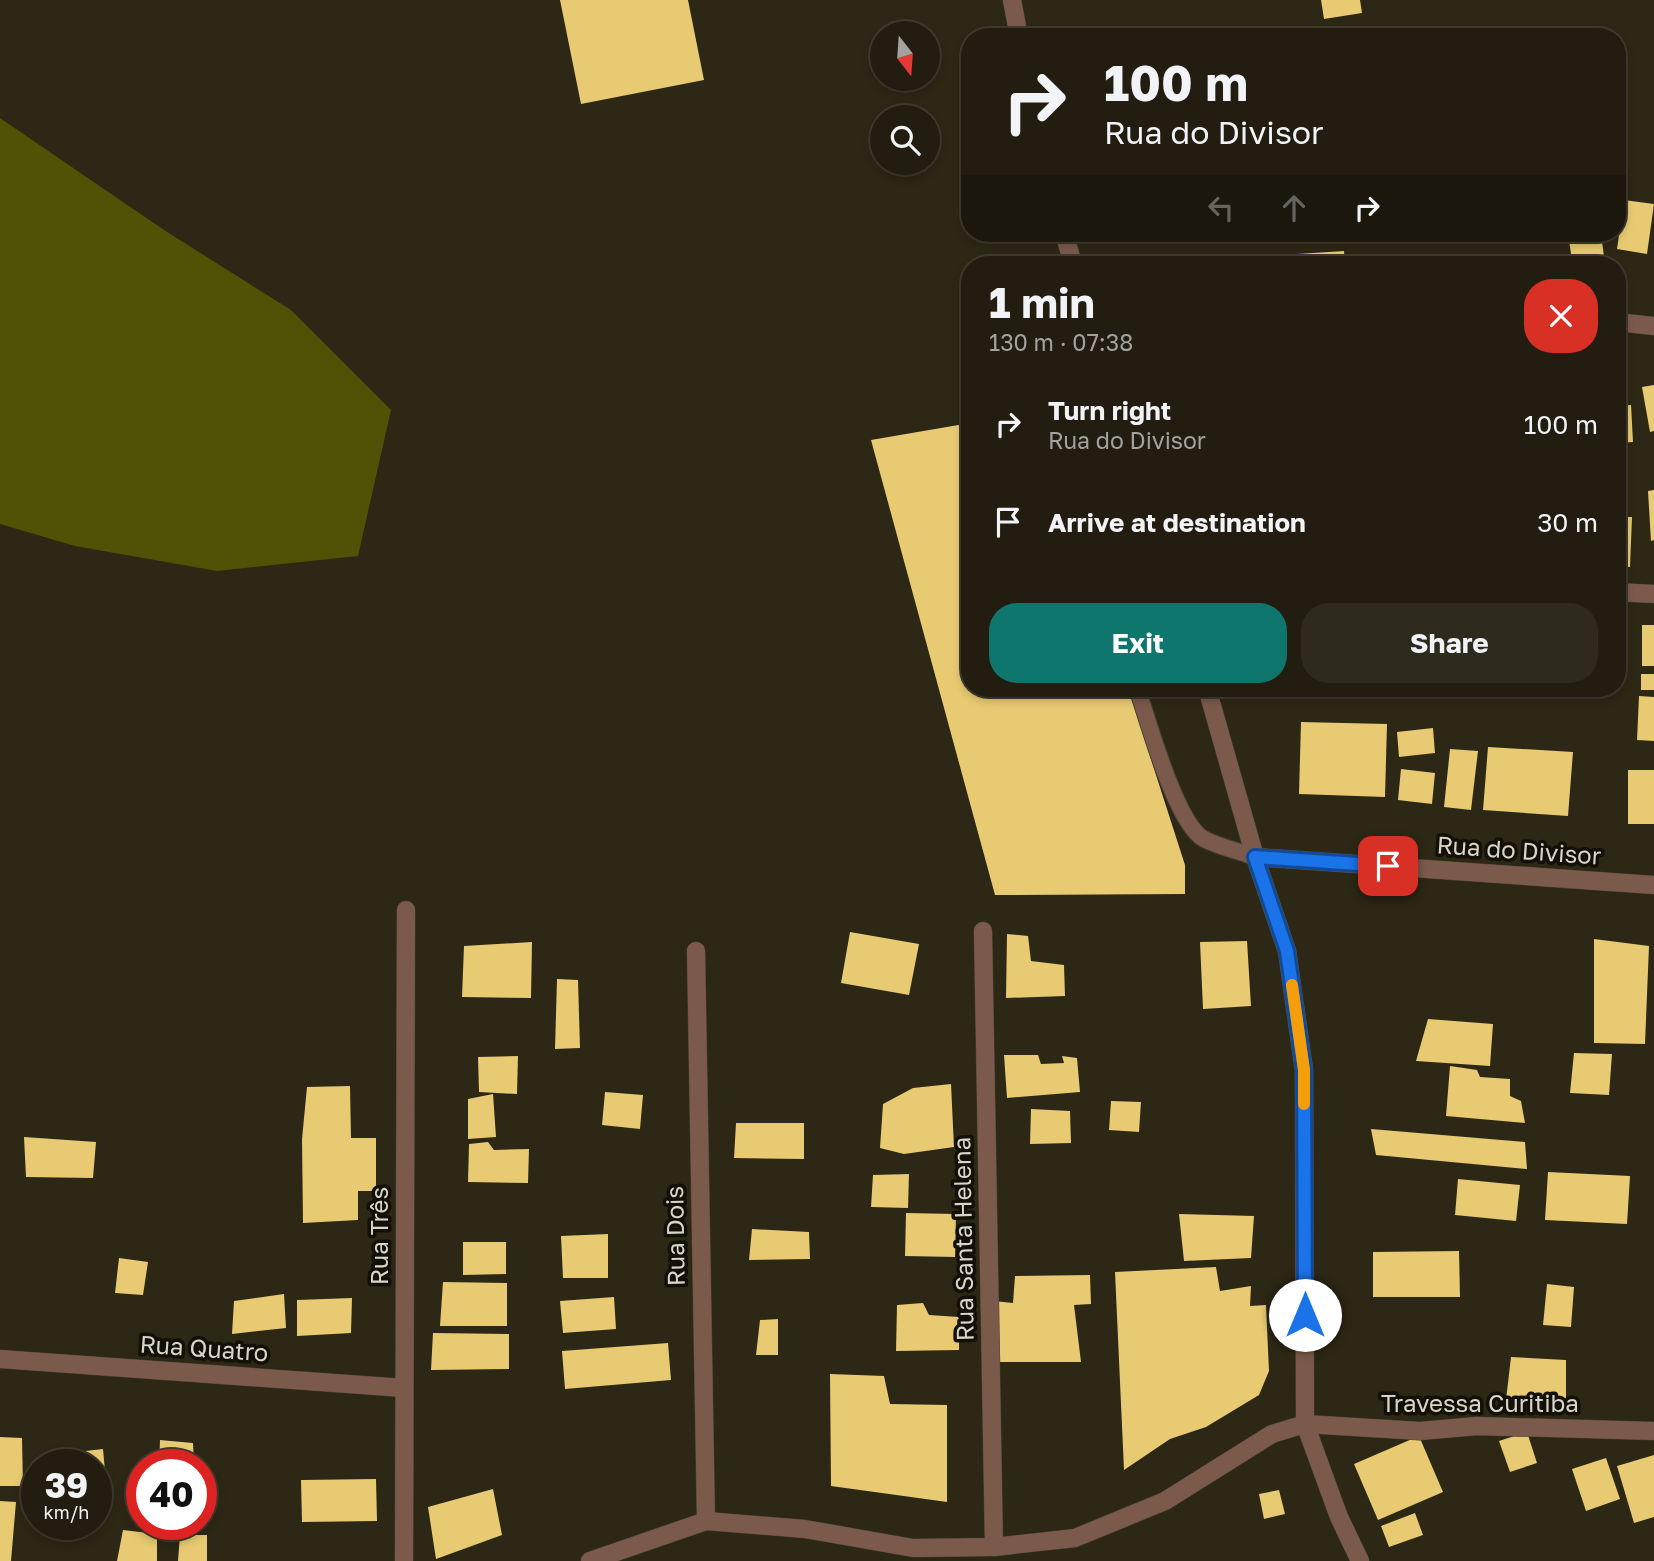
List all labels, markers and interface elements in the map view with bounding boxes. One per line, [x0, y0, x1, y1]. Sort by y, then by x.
north arrow [870, 21, 940, 91]
map controls [870, 21, 940, 175]
text: 100 m [1104, 53, 1248, 112]
icon: right [989, 56, 1080, 147]
button: search [870, 105, 940, 175]
text: Rua do Divisor [1104, 113, 1324, 151]
icon: left [1202, 189, 1240, 227]
icon: ahead [1275, 189, 1313, 227]
icon: right [1348, 189, 1386, 227]
text: 1 min [989, 277, 1095, 327]
button: close [1524, 279, 1598, 353]
text: 130 m · 07:38 [989, 328, 1133, 356]
text: Turn right [1048, 395, 1171, 426]
icon: right [989, 405, 1027, 443]
text: 100 m [1524, 409, 1598, 440]
text: Rua do Divisor [1048, 426, 1206, 454]
icon: arrive [989, 503, 1027, 541]
text: Arrive at destination [1048, 507, 1306, 538]
text: 30 m [1537, 507, 1598, 538]
button: Exit [989, 603, 1287, 683]
button: Share [1301, 603, 1598, 683]
street label: Rua do Divisor [1436, 829, 1602, 870]
pin [1358, 836, 1418, 896]
icon: arrive [1369, 847, 1407, 885]
street label: Rua Santa Helena [946, 1137, 979, 1341]
street label: Rua Dois [659, 1186, 690, 1286]
street label: Rua Três [364, 1187, 393, 1285]
position arrow [1268, 1278, 1342, 1352]
street label: Rua Quatro [139, 1329, 269, 1366]
street label: Travessa Curitiba [1381, 1388, 1579, 1417]
speed limit sign: 40 [126, 1449, 217, 1540]
text: 39 [45, 1464, 88, 1506]
text: km/h [44, 1501, 89, 1523]

